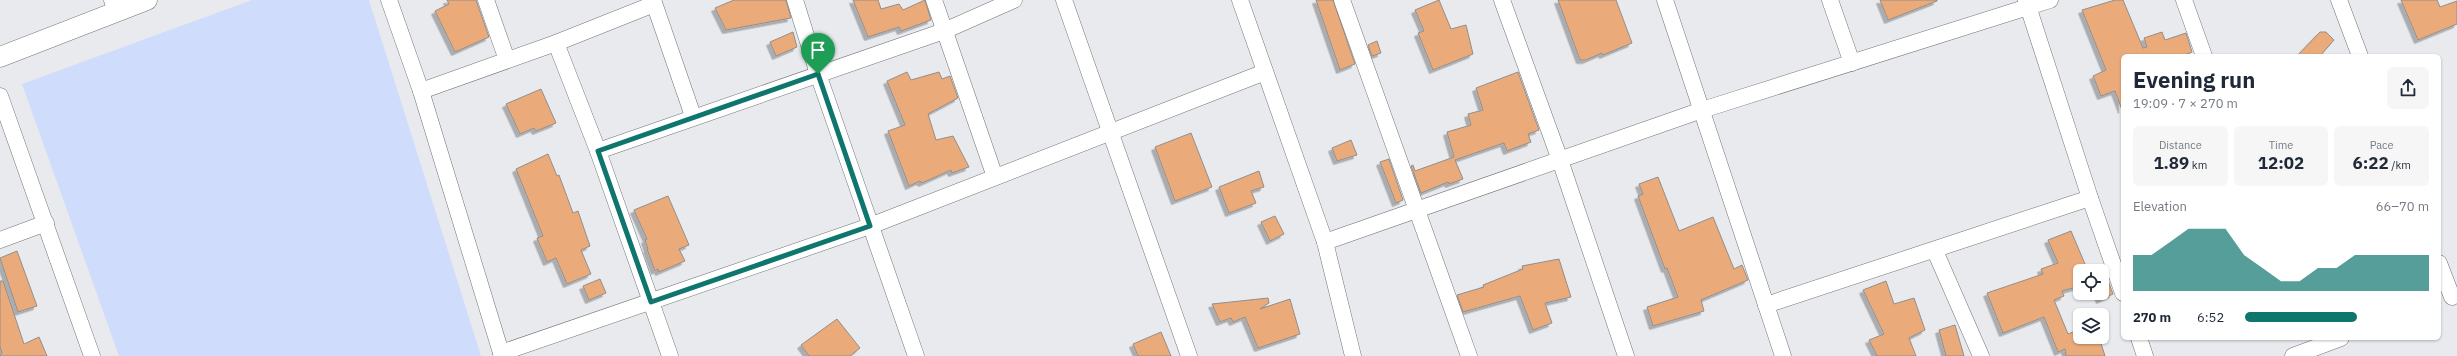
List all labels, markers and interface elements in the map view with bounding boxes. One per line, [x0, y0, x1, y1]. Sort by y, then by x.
pin [801, 33, 835, 74]
icon: arrive [807, 39, 829, 61]
text: Evening run [2133, 65, 2255, 94]
button: share [2387, 67, 2429, 109]
text: 19:09 · 7 × 270 m [2133, 95, 2238, 112]
text: Distance [2159, 138, 2202, 152]
text: Time [2269, 138, 2293, 152]
text: Pace [2370, 138, 2394, 152]
text: 1.89 [2153, 152, 2189, 174]
text: 12:02 [2258, 152, 2304, 174]
text: 6:22 [2352, 152, 2389, 174]
text: km [2189, 158, 2207, 172]
text: /km [2389, 158, 2411, 172]
text: Elevation [2133, 198, 2187, 215]
text: 66–70 m [2376, 198, 2429, 215]
map controls [2073, 264, 2109, 344]
button: locate [2073, 264, 2109, 300]
button: layers [2073, 308, 2109, 344]
text: 270 m [2133, 309, 2171, 326]
text: 6:52 [2197, 309, 2224, 326]

